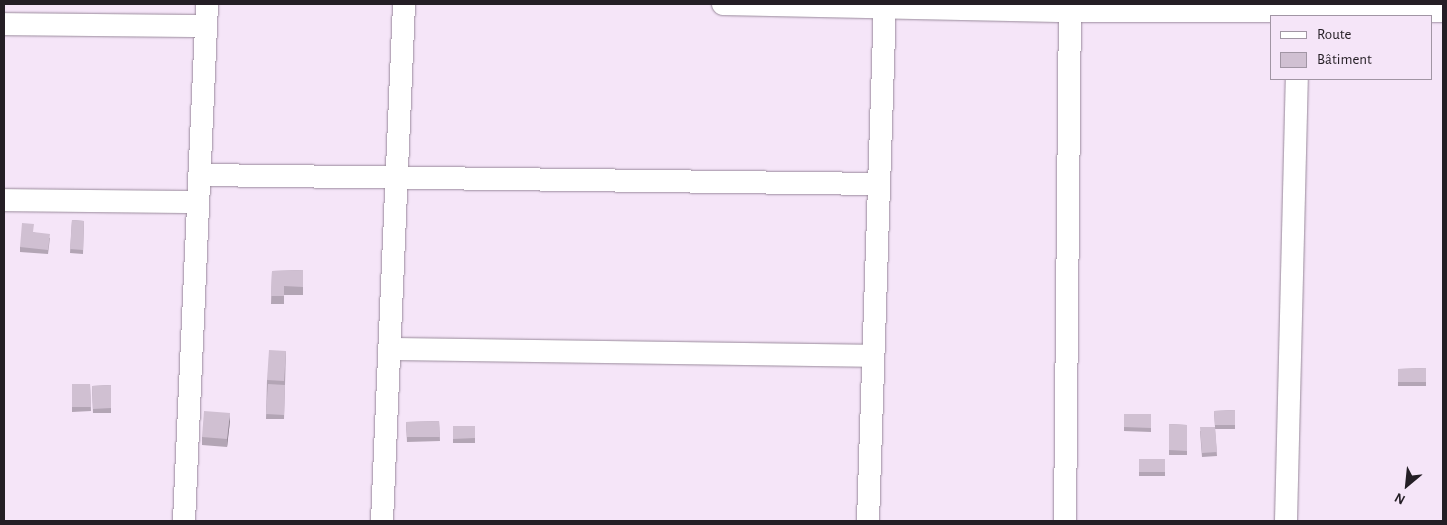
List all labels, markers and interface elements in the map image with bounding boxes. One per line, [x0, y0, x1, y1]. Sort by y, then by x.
legend [1270, 15, 1432, 80]
text: Route [1317, 27, 1351, 42]
text: Bâtiment [1317, 52, 1372, 67]
north arrow [1382, 460, 1432, 510]
text: N [1392, 490, 1408, 507]

